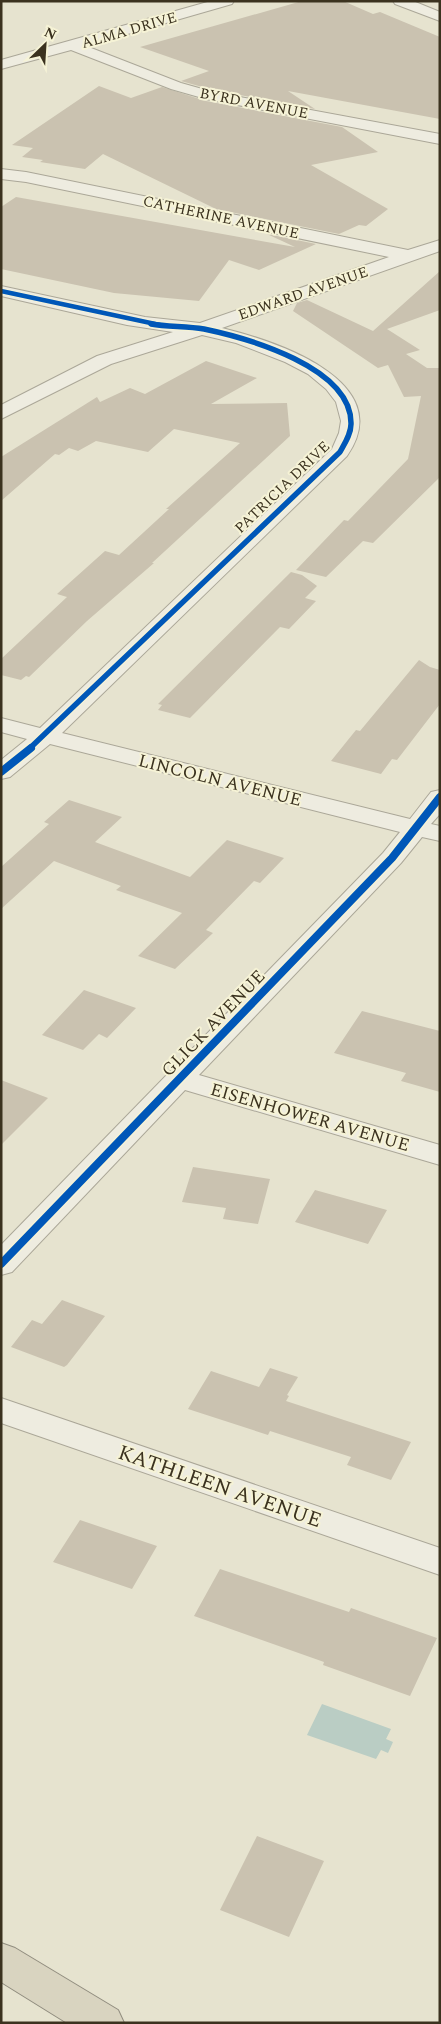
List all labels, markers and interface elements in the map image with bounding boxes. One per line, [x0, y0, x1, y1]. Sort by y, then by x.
street label: ALMA DRIVE [79, 6, 180, 55]
north arrow [20, 20, 70, 70]
text: N [41, 22, 60, 46]
street label: BYRD AVENUE [198, 82, 310, 125]
street label: CATHERINE AVENUE [141, 190, 301, 245]
street label: EDWARD AVENUE [235, 260, 371, 327]
street label: PATRICIA DRIVE [229, 436, 335, 539]
street label: LINCOLN AVENUE [135, 747, 305, 814]
street label: GLICK AVENUE [155, 964, 272, 1083]
street label: EISENHOWER AVENUE [207, 1076, 413, 1159]
street label: KATHLEEN AVENUE [113, 1437, 326, 1537]

